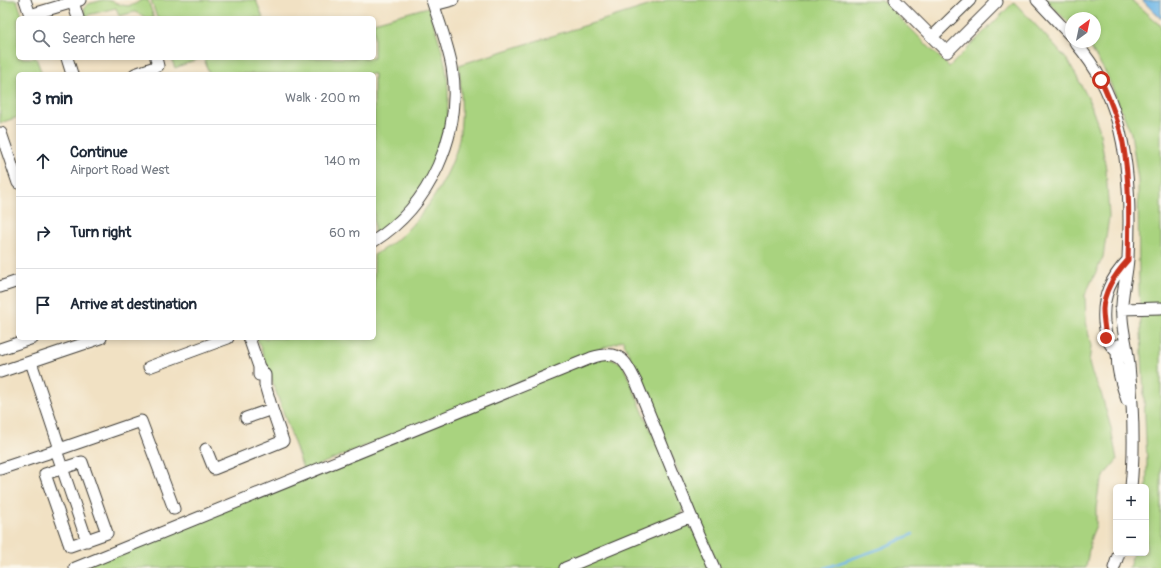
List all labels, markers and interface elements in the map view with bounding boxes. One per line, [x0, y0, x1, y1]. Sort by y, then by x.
north arrow [1065, 12, 1101, 48]
search box [16, 16, 376, 60]
icon: search [30, 27, 52, 49]
text: Search here [62, 29, 135, 48]
route start [1092, 71, 1110, 89]
text: 3 min [32, 88, 73, 109]
text: Walk · 200 m [285, 90, 360, 106]
text: Continue [70, 143, 128, 162]
icon: ahead [32, 150, 54, 172]
text: 140 m [324, 153, 360, 169]
text: Airport Road West [70, 162, 170, 178]
icon: right [32, 222, 54, 244]
text: Turn right [70, 223, 131, 242]
text: 60 m [329, 225, 360, 241]
icon: arrive [32, 294, 54, 316]
text: Arrive at destination [70, 295, 197, 314]
route end [1097, 329, 1115, 347]
map controls [1113, 484, 1149, 556]
button: + [1113, 484, 1149, 520]
button: − [1113, 520, 1149, 556]

